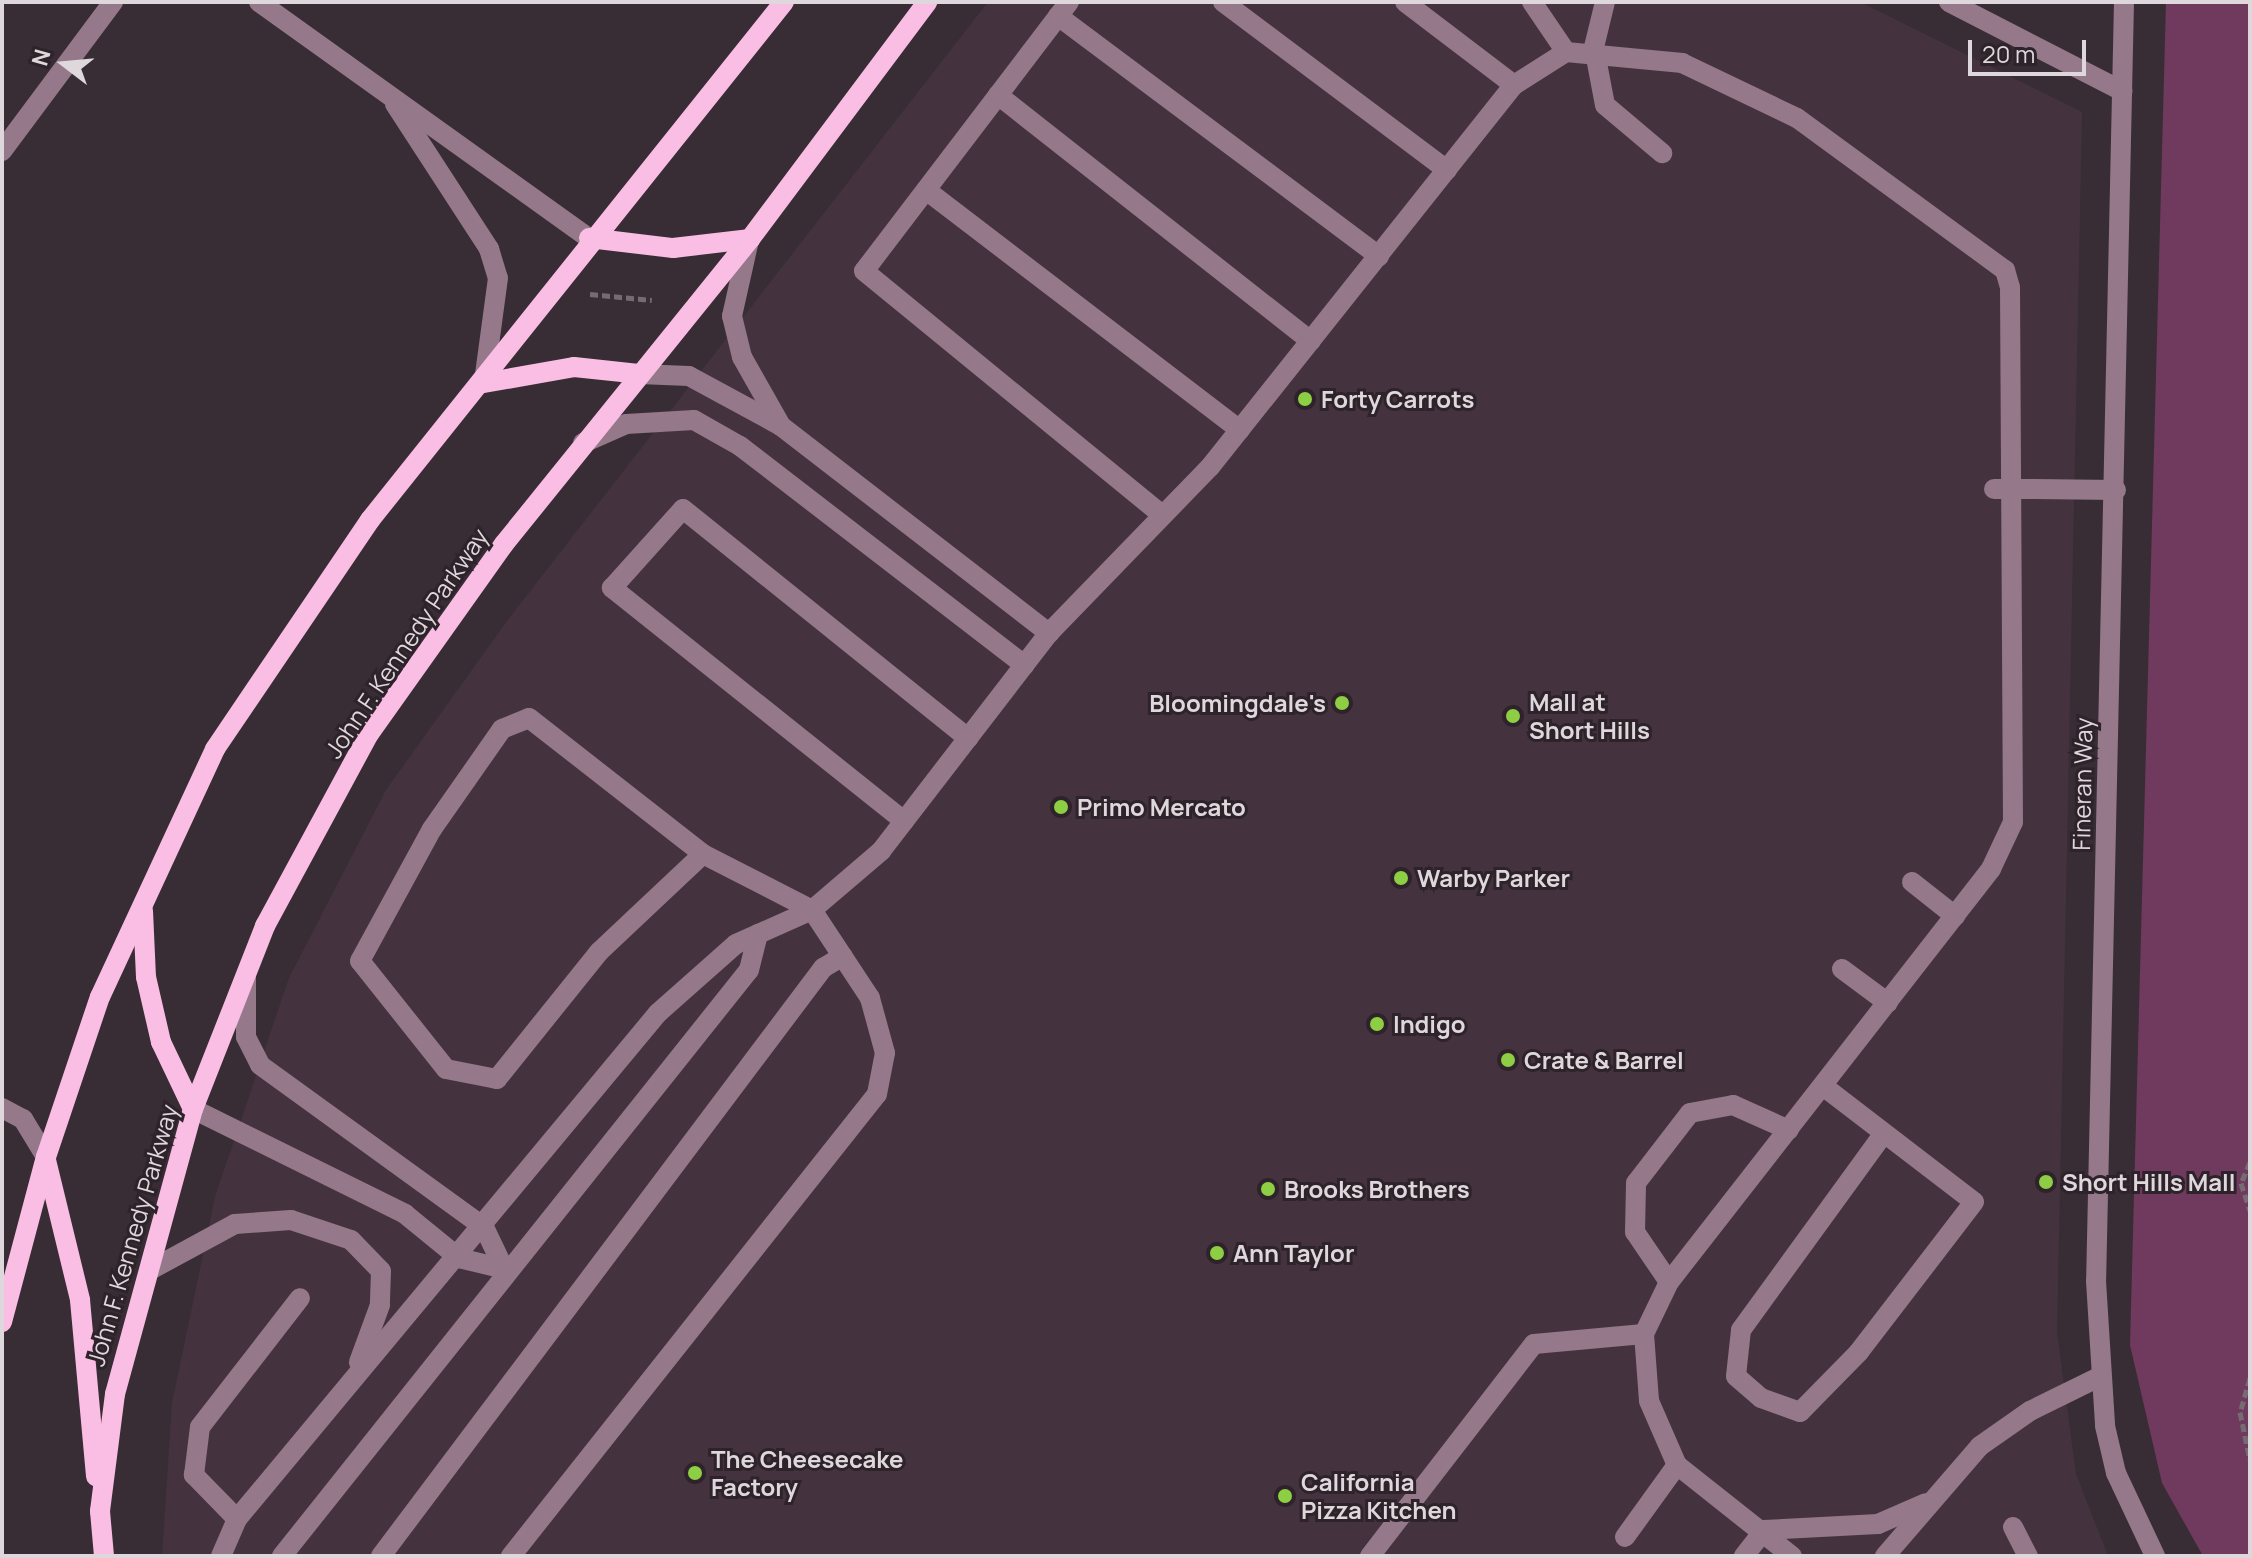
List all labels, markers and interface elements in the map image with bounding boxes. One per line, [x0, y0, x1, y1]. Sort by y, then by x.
north arrow [24, 24, 104, 104]
scale bar [1972, 24, 2090, 74]
text: 20 m [1982, 37, 2035, 70]
text: N [24, 46, 58, 69]
place label: Forty Carrots [1321, 385, 1475, 413]
marker: Forty Carrots [1296, 390, 1314, 408]
street label: John F. Kennedy Parkway [318, 523, 494, 763]
place label: Mall at Short Hills [1529, 688, 1650, 744]
place label: Bloomingdale's [1149, 689, 1326, 717]
marker: Bloomingdale's [1333, 694, 1351, 712]
marker: Mall at Short Hills [1504, 707, 1522, 725]
street label: Fineran Way [2066, 717, 2098, 851]
place label: Primo Mercato [1077, 793, 1246, 821]
marker: Primo Mercato [1052, 798, 1070, 816]
place label: Warby Parker [1417, 864, 1570, 892]
marker: Warby Parker [1392, 869, 1410, 887]
place label: Indigo [1393, 1010, 1466, 1038]
marker: Indigo [1368, 1015, 1386, 1033]
place label: Crate & Barrel [1524, 1046, 1684, 1074]
marker: Crate & Barrel [1499, 1051, 1517, 1069]
street label: John F. Kennedy Parkway [81, 1101, 183, 1369]
place label: Short Hills Mall [2062, 1168, 2236, 1196]
marker: Short Hills Mall [2037, 1173, 2055, 1191]
place label: Brooks Brothers [1284, 1175, 1470, 1203]
marker: Brooks Brothers [1259, 1180, 1277, 1198]
place label: Ann Taylor [1233, 1239, 1354, 1267]
marker: Ann Taylor [1208, 1244, 1226, 1262]
place label: The Cheesecake Factory [711, 1445, 903, 1501]
marker: The Cheesecake Factory [686, 1464, 704, 1482]
place label: California Pizza Kitchen [1301, 1468, 1456, 1524]
marker: California Pizza Kitchen [1276, 1487, 1294, 1505]

